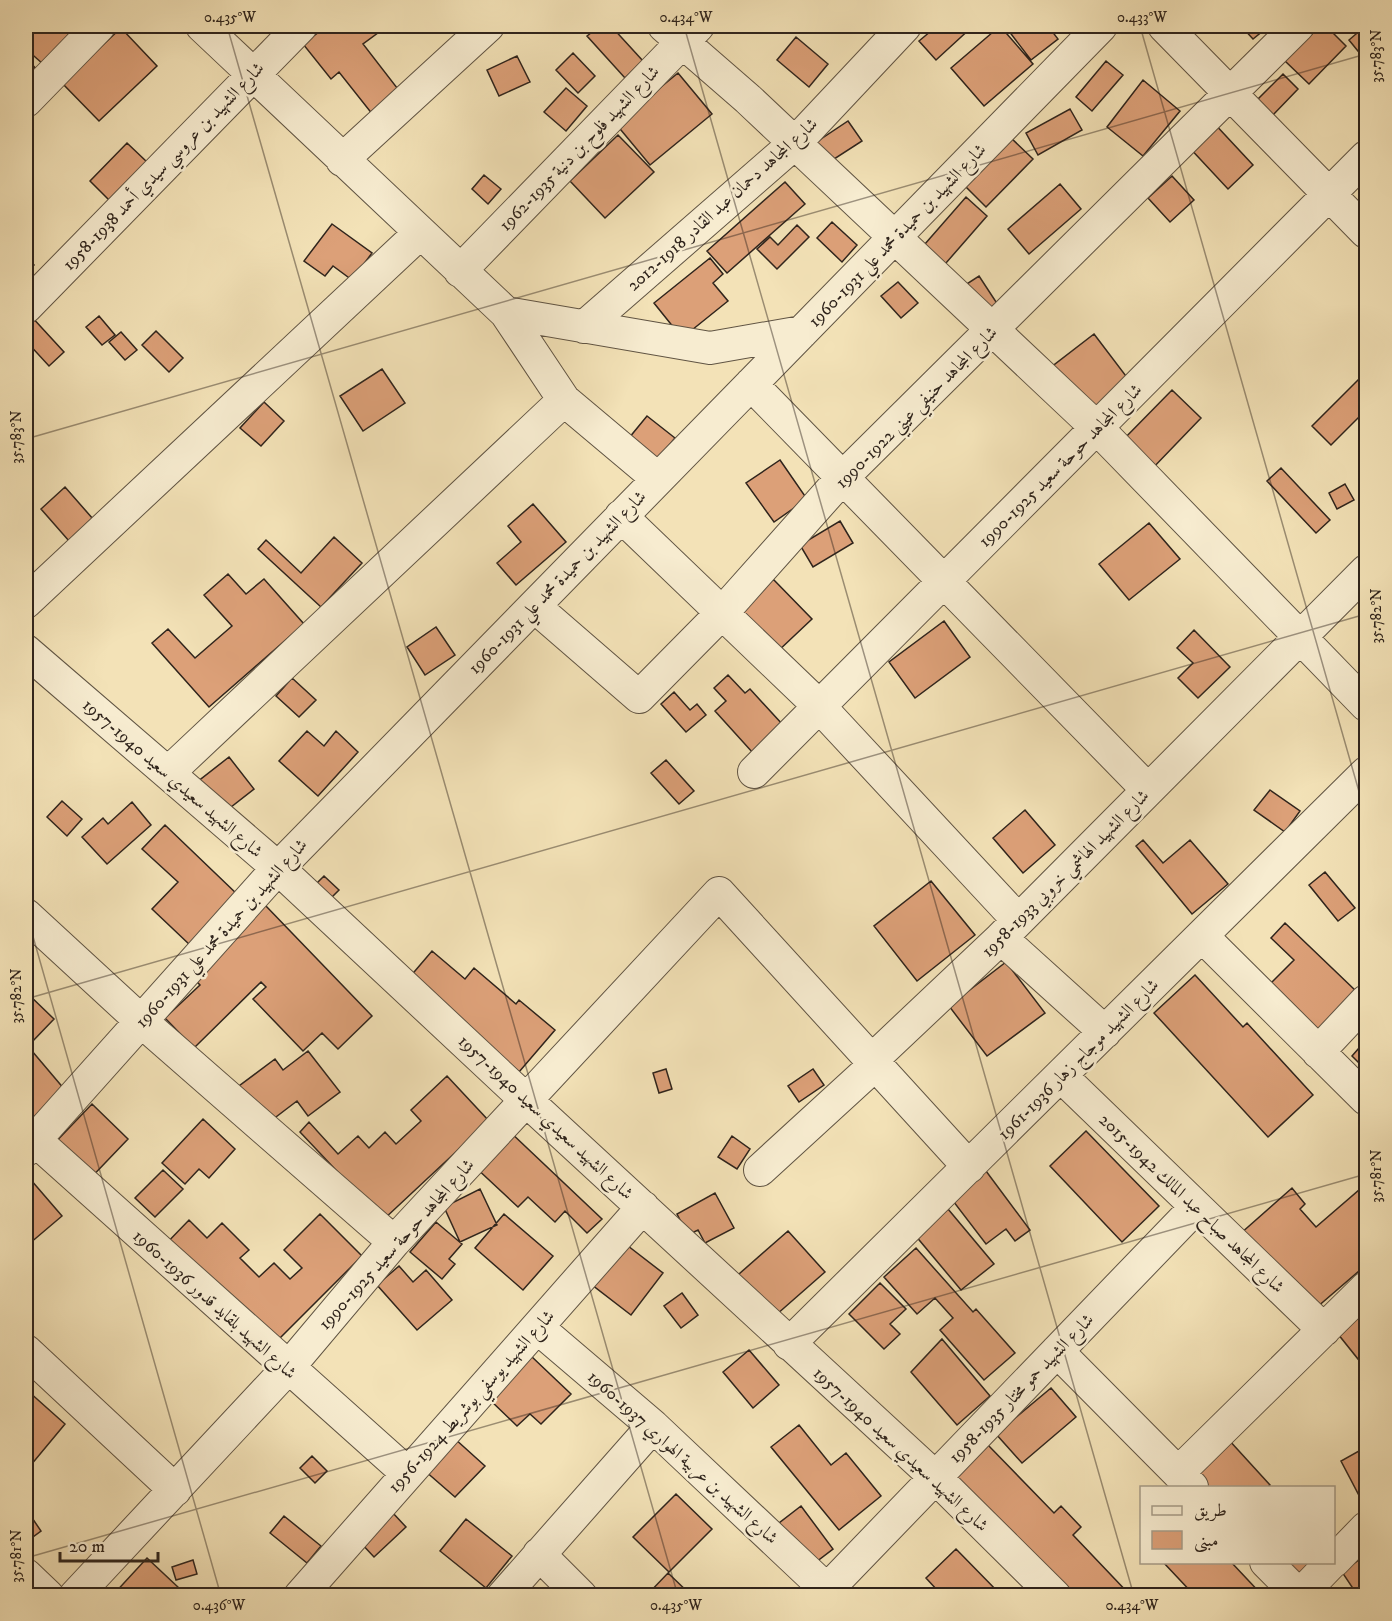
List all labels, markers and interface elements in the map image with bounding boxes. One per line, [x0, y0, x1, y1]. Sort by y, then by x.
text: 0.435°W [204, 8, 256, 27]
text: 0.434°W [659, 8, 713, 27]
text: 0.433°W [1117, 8, 1167, 27]
text: 35.783°N [1367, 29, 1386, 83]
street label: شارع الشهيد بن عروسي سيدي أحمد 1938-1958 [56, 56, 273, 279]
street label: شارع الشهيد فلوح بن دنية 1935-1962 [495, 61, 668, 239]
street label: شارع المجاهد دحمان عبد القادر 1918-2012 [623, 113, 825, 299]
street label: شارع الشهيد بن حميدة محمد علي 1931-1960 [804, 139, 995, 336]
street label: شارع المجاهد حنيفي عيني 1922-1990 [831, 322, 1007, 498]
street label: شارع المجاهد حوحة سعيد 1925-1990 [974, 379, 1149, 554]
text: 35.783°N [7, 410, 26, 464]
street label: شارع الشهيد بن حميدة محمد علي 1931-1960 [464, 486, 655, 683]
text: 35.782°N [1367, 588, 1386, 644]
street label: شارع الشهيد سعيدي سعيد 1940-1957 [76, 694, 267, 865]
street label: شارع الشهيد الهاشمي خروبي 1933-1958 [977, 785, 1158, 966]
street label: شارع الشهيد بن حميدة محمد علي 1931-1960 [131, 835, 316, 1036]
text: 35.782°N [7, 968, 26, 1024]
street label: شارع الشهيد موجاج زهار 1936-1961 [994, 975, 1167, 1148]
street label: شارع الشهيد سعيدي سعيد 1940-1957 [451, 1031, 638, 1207]
street label: شارع المجاهد صباح عبد المالك 1942-2015 [1091, 1109, 1289, 1301]
text: 35.781°N [1367, 1149, 1386, 1203]
street label: شارع المجاهد حوحة سعيد 1925-1990 [314, 1154, 482, 1337]
street label: شارع الشهيد بلقايد قدور 1936-1960 [126, 1225, 301, 1386]
street label: شارع الشهيد يوسفي بوشريط 1924-1956 [384, 1306, 564, 1502]
street label: شارع الشهيد حمو مختار 1935-1958 [944, 1309, 1101, 1470]
street label: شارع الشهيد سعيدي سعيد 1940-1957 [806, 1363, 993, 1539]
street label: شارع الشهيد بن عربية الهواري 1937-1960 [580, 1366, 782, 1551]
legend [1140, 1486, 1335, 1564]
text: طريق [1194, 1500, 1227, 1522]
scale bar [60, 1525, 158, 1563]
text: 35.781°N [7, 1529, 26, 1583]
text: مبنى [1194, 1530, 1219, 1553]
text: 20 m [69, 1536, 105, 1558]
text: 0.436°W [193, 1596, 245, 1615]
text: 0.435°W [650, 1596, 702, 1615]
text: 0.434°W [1105, 1596, 1159, 1615]

